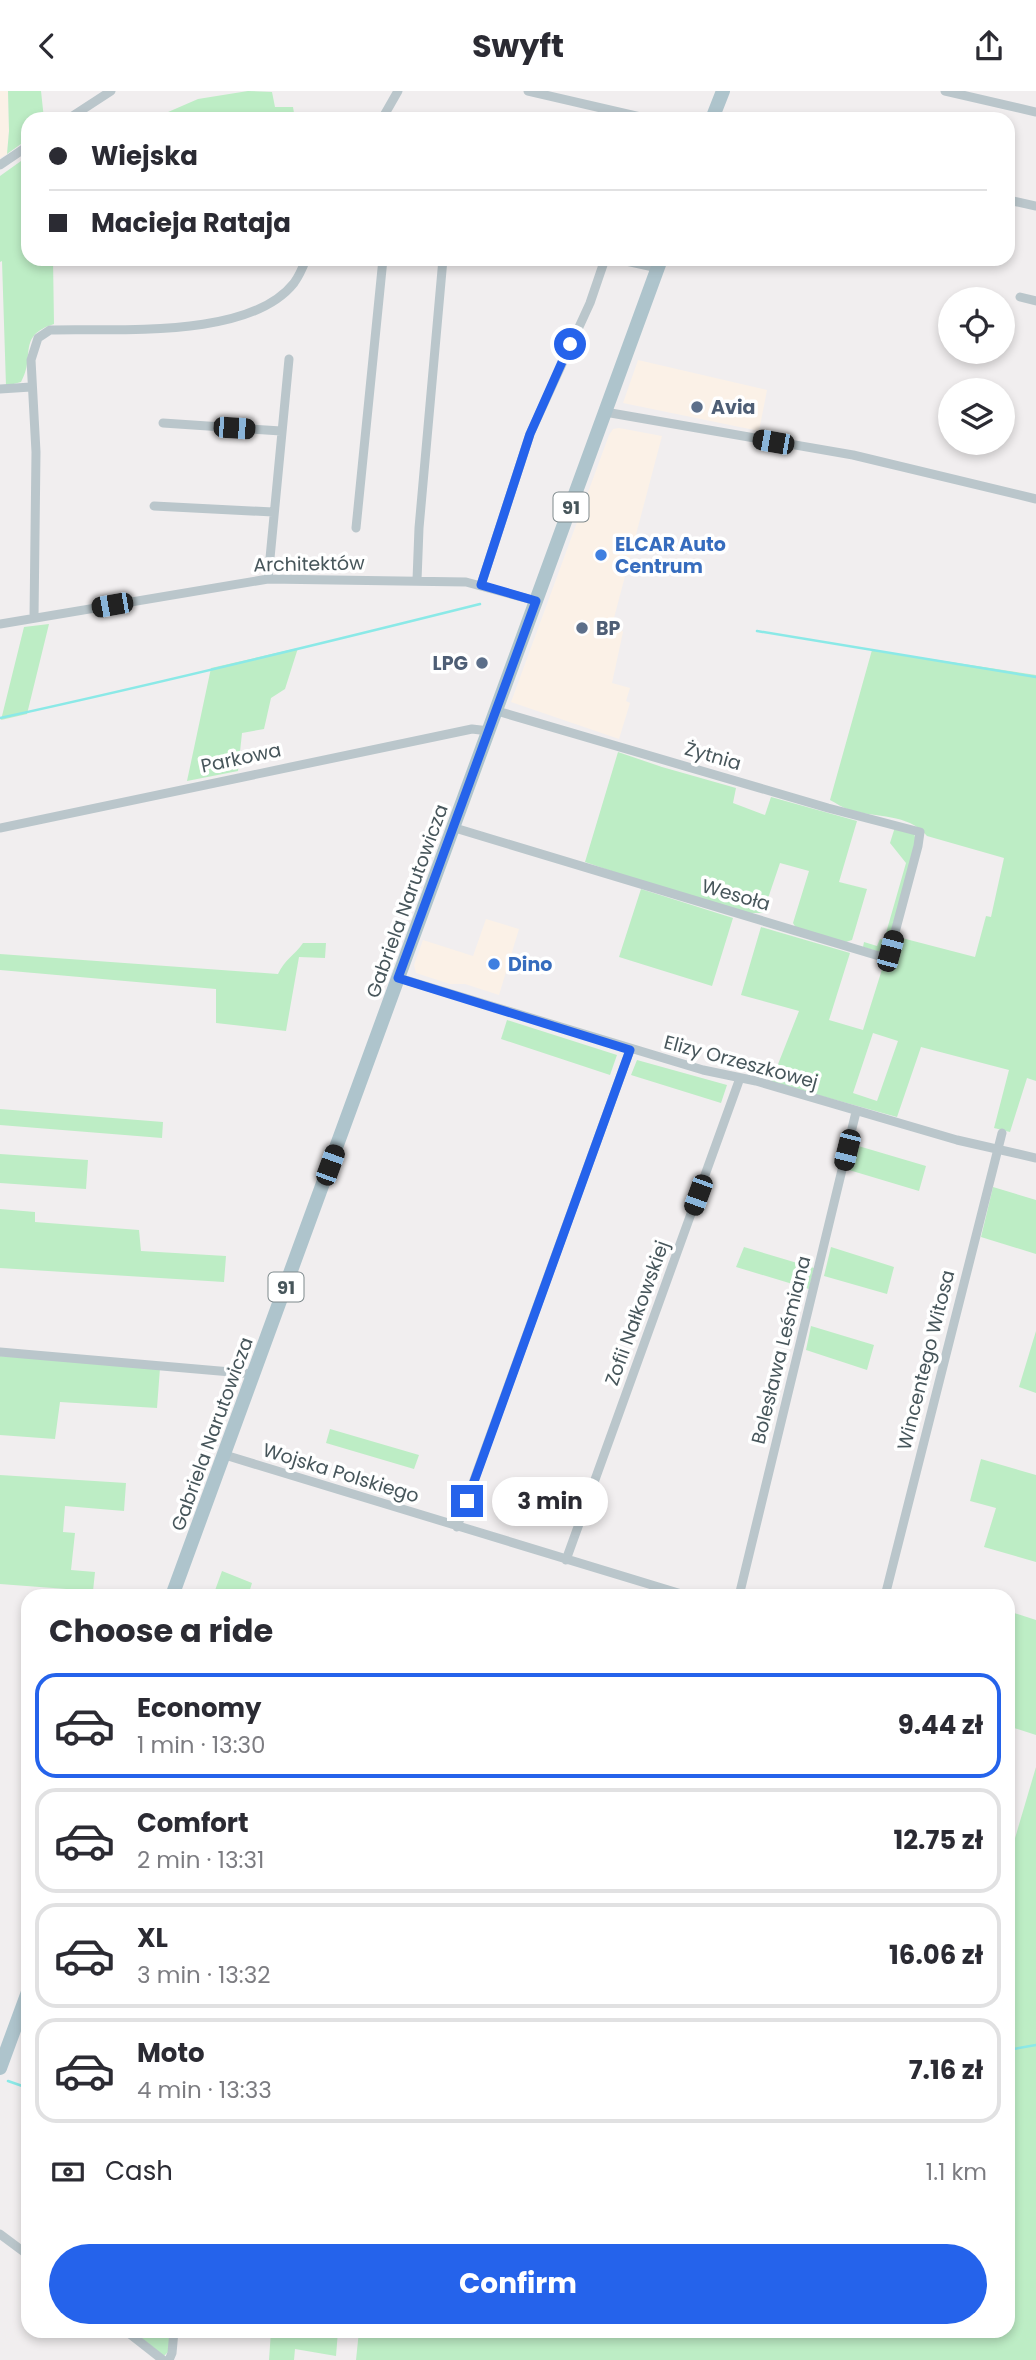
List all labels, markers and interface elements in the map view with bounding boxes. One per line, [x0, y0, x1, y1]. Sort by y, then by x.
text: Swyft [472, 23, 564, 68]
icon: back [28, 27, 66, 65]
icon: share [970, 27, 1008, 65]
text: Wiejska [91, 138, 198, 174]
text: Macieja Rataja [91, 205, 291, 241]
map controls [938, 287, 1015, 455]
button: locate [938, 287, 1015, 364]
route start [554, 328, 586, 360]
button: layers [938, 378, 1015, 455]
place label: Avia [711, 394, 755, 421]
marker: Avia [689, 399, 705, 415]
car [213, 416, 256, 440]
car [751, 428, 796, 456]
road number: 91 [554, 493, 588, 521]
place label: ELCAR Auto Centrum [615, 531, 726, 580]
marker: ELCAR Auto Centrum [593, 547, 609, 563]
street label: Architektów [253, 550, 365, 578]
car [90, 591, 135, 619]
place label: BP [596, 615, 621, 642]
marker: BP [574, 620, 590, 636]
place label: LPG [433, 650, 468, 677]
marker: LPG [474, 655, 490, 671]
street label: Żytnia [682, 735, 744, 777]
street label: Parkowa [198, 736, 284, 780]
street label: Gabriela Narutowicza [359, 800, 455, 1002]
street label: Wesoła [699, 872, 773, 918]
car [875, 928, 906, 974]
place label: Dino [508, 951, 552, 978]
marker: Dino [486, 956, 502, 972]
street label: Elizy Orzeszkowej [661, 1028, 821, 1096]
car [832, 1127, 863, 1173]
car [313, 1142, 348, 1188]
car [681, 1172, 716, 1218]
street label: Zofii Nałkowskiej [598, 1237, 676, 1389]
street label: Bolesława Leśmiana [745, 1253, 817, 1447]
street label: Wincentego Witosa [891, 1267, 961, 1453]
road number: 91 [268, 1273, 304, 1301]
street label: Gabriela Narutowicza [164, 1333, 260, 1535]
street label: Wojska Polskiego [260, 1436, 422, 1510]
callout: 3 min [491, 1477, 607, 1525]
route end [451, 1485, 483, 1517]
text: 3 min [517, 1485, 583, 1517]
text: Choose a ride [49, 1608, 273, 1653]
text: Economy [137, 1690, 261, 1726]
icon: car [53, 1694, 116, 1757]
text: 9.44 zł [898, 1707, 983, 1743]
text: 1 min · 13:30 [137, 1729, 266, 1761]
text: Comfort [137, 1805, 249, 1841]
icon: car [53, 1809, 116, 1872]
text: 12.75 zł [893, 1822, 983, 1858]
text: 2 min · 13:31 [137, 1844, 264, 1876]
text: XL [137, 1920, 168, 1956]
icon: car [53, 1924, 116, 1987]
text: 16.06 zł [889, 1937, 983, 1973]
text: 3 min · 13:32 [137, 1959, 271, 1991]
text: Moto [137, 2035, 205, 2071]
icon: car [53, 2039, 116, 2102]
text: 7.16 zł [909, 2052, 983, 2088]
text: 4 min · 13:33 [137, 2074, 272, 2106]
icon: cash [49, 2153, 87, 2191]
text: Cash [105, 2153, 173, 2189]
text: 1.1 km [926, 2156, 987, 2188]
button: Confirm [49, 2244, 987, 2324]

